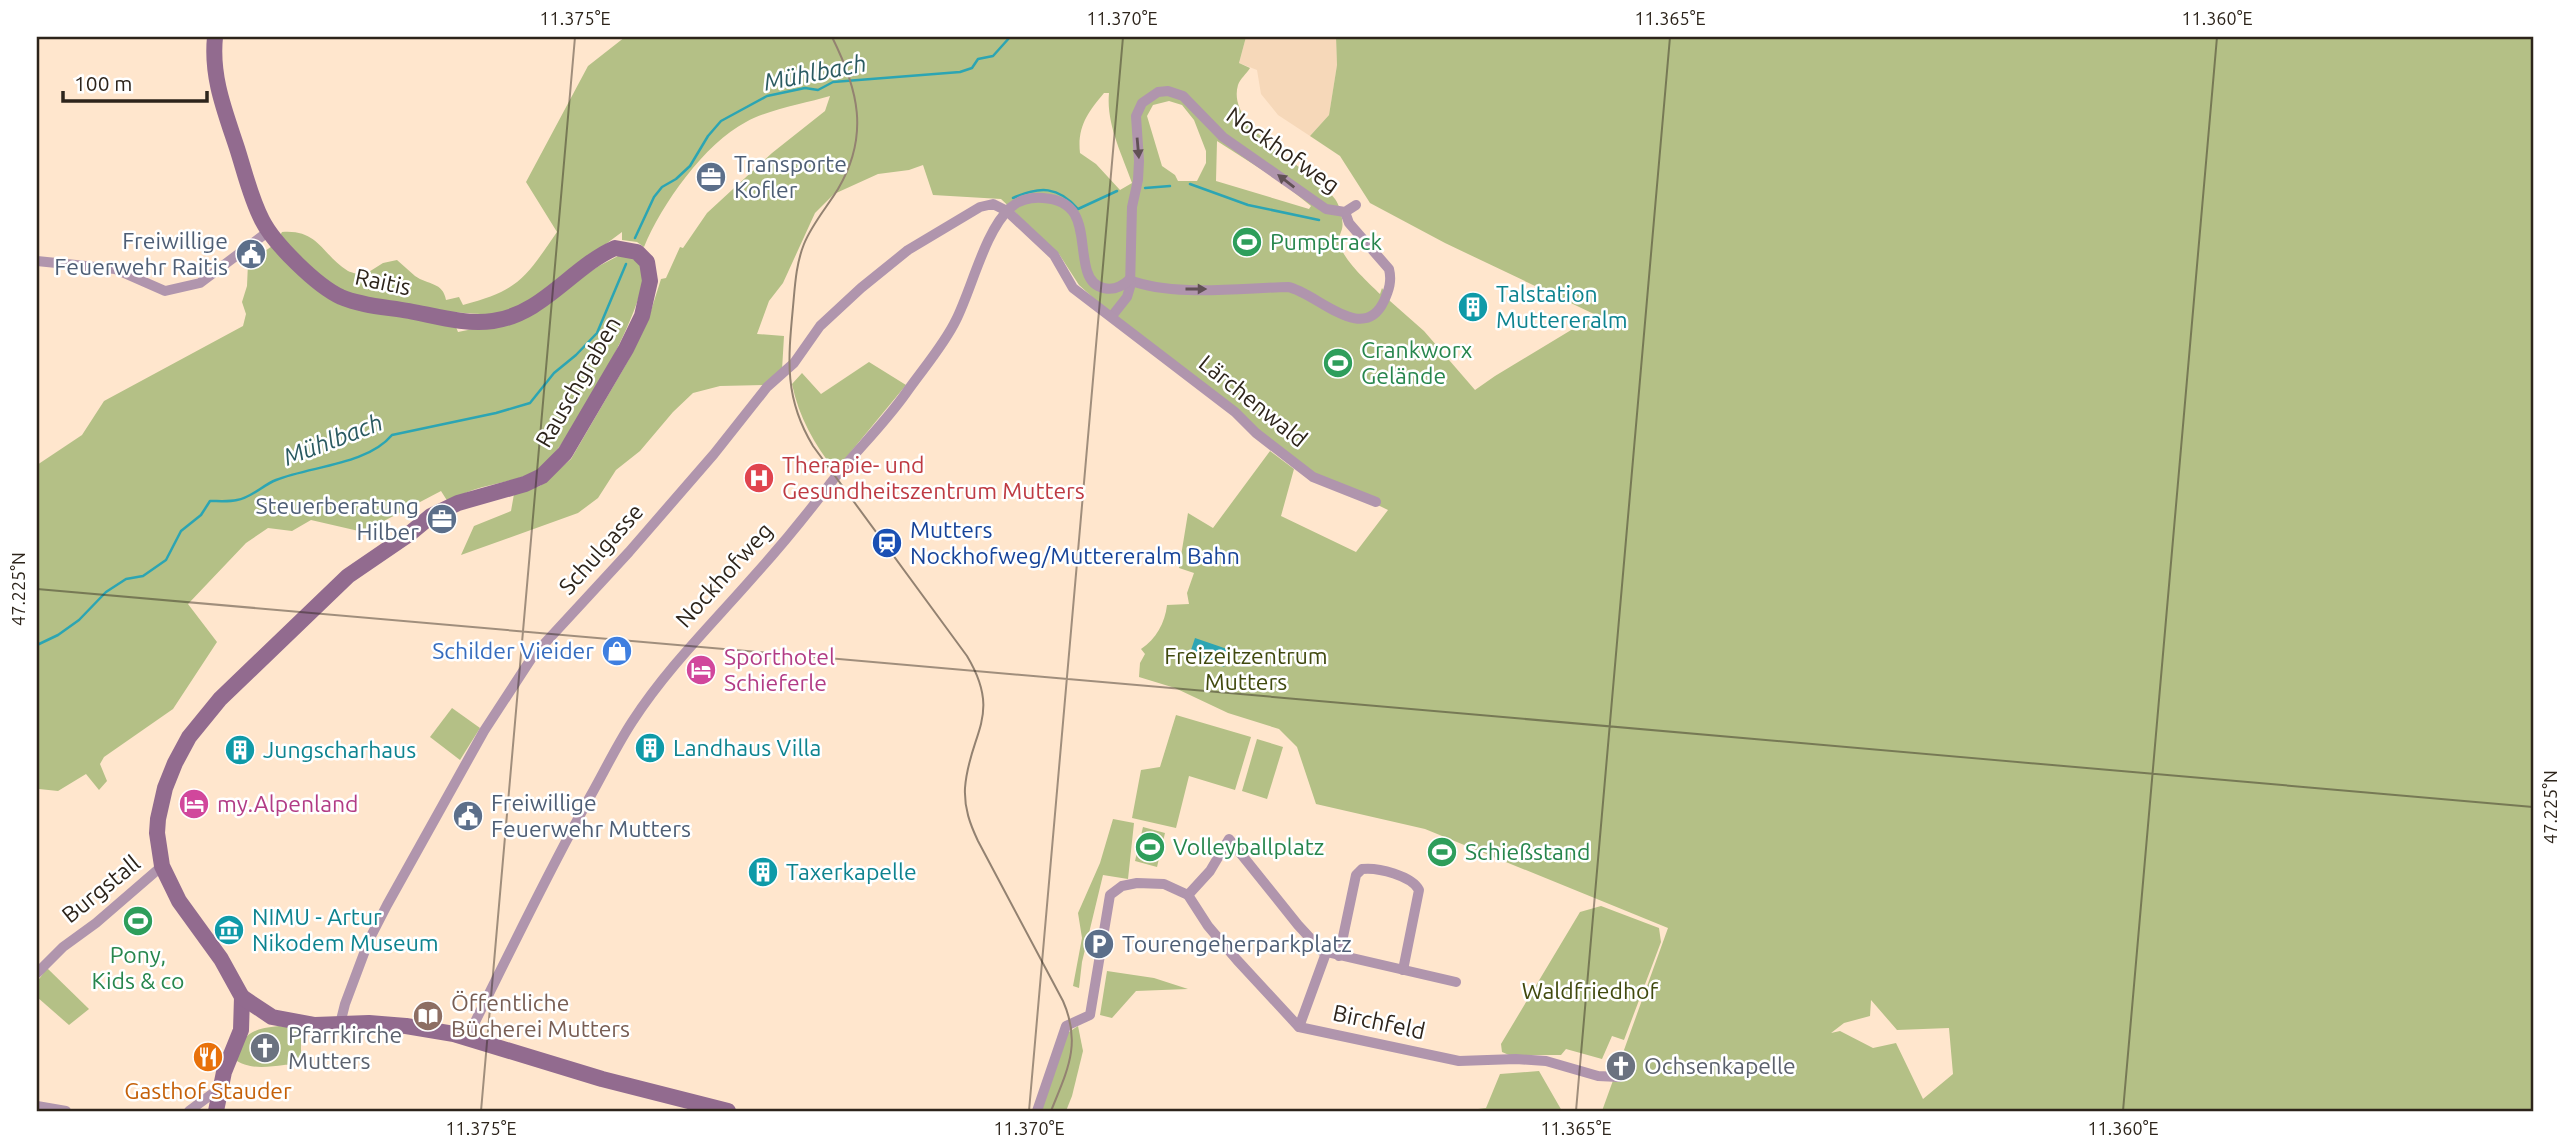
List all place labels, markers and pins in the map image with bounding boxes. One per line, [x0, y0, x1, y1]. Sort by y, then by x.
place label: Transporte Kofler [734, 151, 847, 202]
office icon: Transporte Kofler [694, 160, 728, 194]
sports icon: Pumptrack [1230, 225, 1264, 259]
place label: Freiwillige Feuerwehr Raitis [54, 228, 228, 279]
place label: Pumptrack [1270, 229, 1382, 254]
public building icon: Freiwillige Feuerwehr Raitis [234, 237, 268, 271]
place label: Talstation Muttereralm [1496, 281, 1628, 332]
building icon: Talstation Muttereralm [1456, 290, 1490, 324]
place label: Crankworx Gelände [1361, 337, 1473, 388]
sports icon: Crankworx Gelände [1321, 346, 1355, 380]
place label: Therapie- und Gesundheitszentrum Mutters [782, 452, 1085, 503]
hospital icon: Therapie- und Gesundheitszentrum Mutters [742, 461, 776, 495]
place label: Steuerberatung Hilber [256, 493, 419, 544]
office icon: Steuerberatung Hilber [425, 502, 459, 536]
place label: Mutters Nockhofweg/Muttereralm Bahn [910, 517, 1240, 568]
station icon: Mutters Nockhofweg/Muttereralm Bahn [870, 526, 904, 560]
shop icon: Schilder Vieider [600, 634, 634, 668]
place label: Schilder Vieider [432, 638, 594, 663]
place label: Sporthotel Schieferle [724, 644, 835, 695]
hotel icon: Sporthotel Schieferle [684, 653, 718, 687]
building icon: Landhaus Villa [633, 731, 667, 765]
building icon: Jungscharhaus [223, 733, 257, 767]
place label: Landhaus Villa [673, 735, 821, 760]
place label: Jungscharhaus [263, 737, 416, 762]
hotel icon: my.Alpenland [177, 787, 211, 821]
place label: Freiwillige Feuerwehr Mutters [491, 790, 691, 841]
place label: my.Alpenland [217, 791, 359, 816]
public building icon: Freiwillige Feuerwehr Mutters [451, 799, 485, 833]
sports icon: Volleyballplatz [1133, 830, 1167, 864]
place label: Volleyballplatz [1173, 834, 1324, 859]
sports icon: Schießstand [1425, 835, 1459, 869]
place label: Schießstand [1465, 839, 1590, 864]
building icon: Taxerkapelle [746, 855, 780, 889]
place label: Taxerkapelle [786, 859, 917, 884]
sports icon: Pony, Kids & co [121, 904, 155, 938]
place label: NIMU - Artur Nikodem Museum [252, 904, 439, 955]
museum icon: NIMU - Artur Nikodem Museum [212, 913, 246, 947]
parking icon: Tourengeherparkplatz [1082, 927, 1116, 961]
place label: Tourengeherparkplatz [1122, 931, 1352, 956]
place label: Pony, Kids & co [91, 942, 185, 993]
place label: Öffentliche Bücherei Mutters [451, 990, 630, 1041]
library icon: Öffentliche Bücherei Mutters [411, 999, 445, 1033]
place label: Pfarrkirche Mutters [288, 1022, 402, 1073]
church icon: Pfarrkirche Mutters [248, 1031, 282, 1065]
restaurant icon: Gasthof Stauder [191, 1040, 225, 1074]
church icon: Ochsenkapelle [1604, 1049, 1638, 1083]
place label: Ochsenkapelle [1644, 1053, 1796, 1078]
place label: Gasthof Stauder [124, 1078, 292, 1103]

